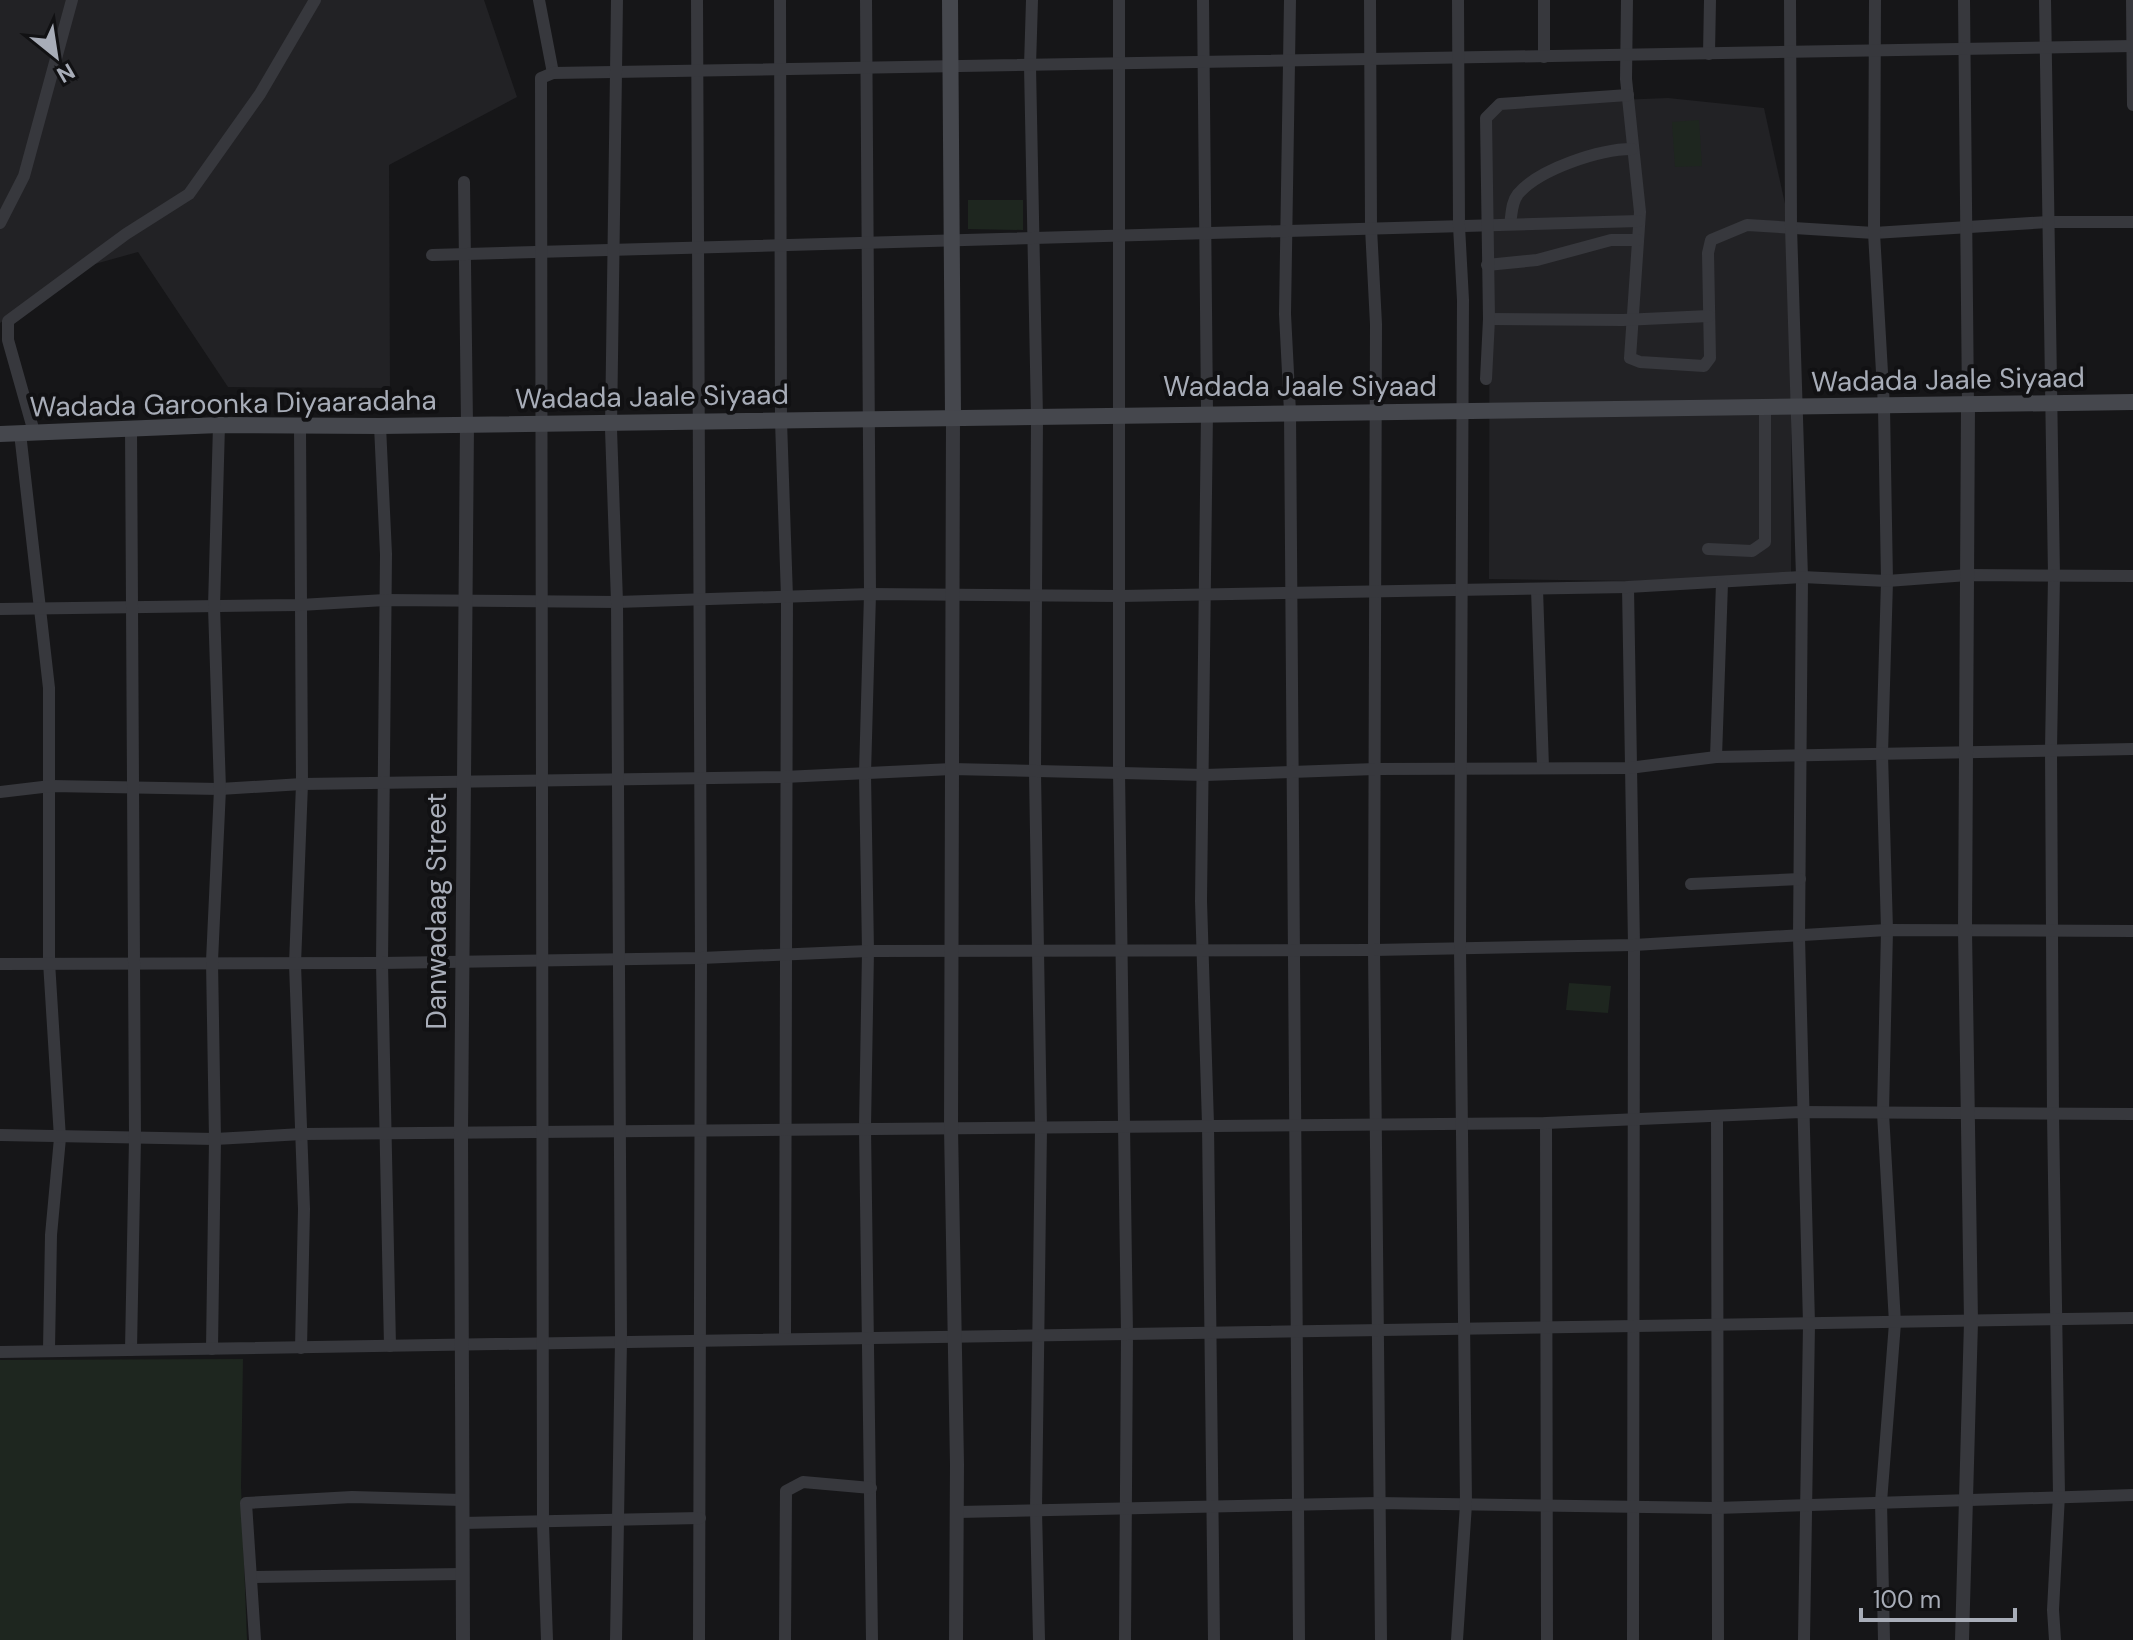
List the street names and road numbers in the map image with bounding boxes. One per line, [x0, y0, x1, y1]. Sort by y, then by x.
street label: Wadada Jaale Siyaad [1811, 359, 2085, 400]
street label: Wadada Jaale Siyaad [1163, 368, 1437, 405]
street label: Wadada Jaale Siyaad [515, 376, 789, 417]
street label: Wadada Garoonka Diyaaradaha [29, 381, 437, 426]
street label: Danwadaag Street [418, 792, 455, 1030]

